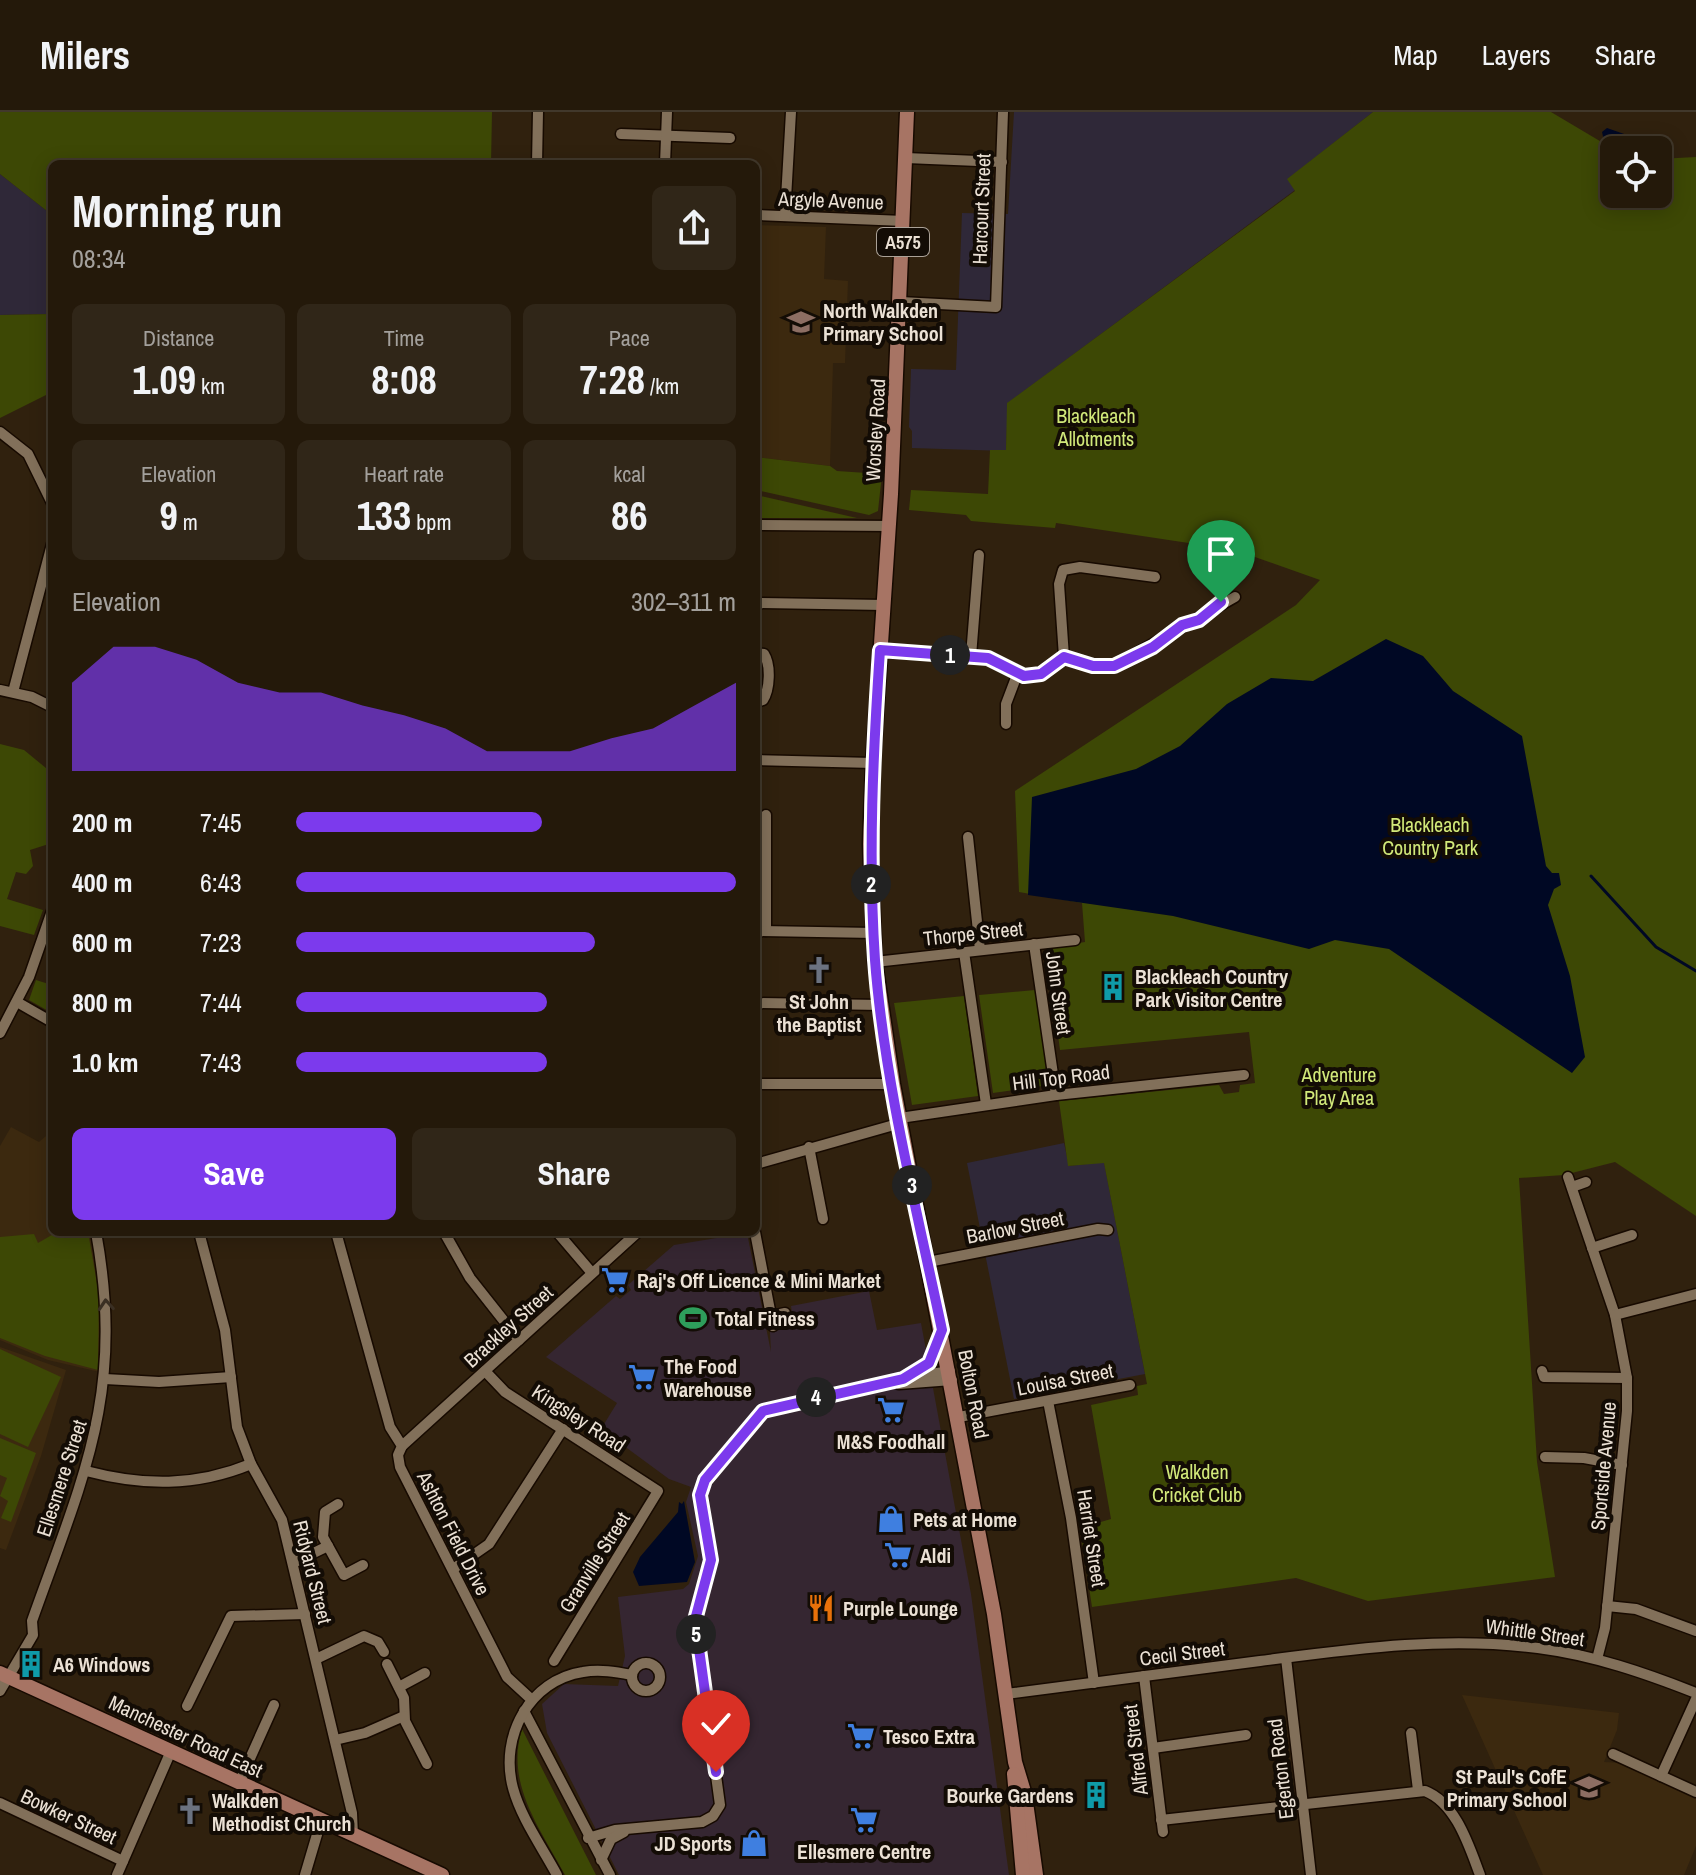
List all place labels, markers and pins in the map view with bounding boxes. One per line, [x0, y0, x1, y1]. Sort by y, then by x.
place label: North Walkden Primary School [823, 297, 943, 347]
school or university icon: North Walkden Primary School [786, 307, 816, 337]
pin [1187, 520, 1255, 602]
pin: 1 [930, 635, 970, 675]
pin: 2 [851, 864, 891, 904]
church icon: St John the Baptist [804, 955, 834, 985]
place label: Blackleach Country Park Visitor Centre [1135, 963, 1289, 1013]
building icon: Blackleach Country Park Visitor Centre [1098, 972, 1128, 1002]
place label: St John the Baptist [777, 988, 862, 1038]
pin: 3 [892, 1165, 932, 1205]
supermarket icon: Raj's Off Licence & Mini Market [600, 1265, 630, 1295]
place label: Raj's Off Licence & Mini Market [637, 1267, 881, 1294]
sports icon: Total Fitness [678, 1303, 708, 1333]
place label: Total Fitness [715, 1305, 815, 1332]
place label: The Food Warehouse [664, 1353, 752, 1403]
supermarket icon: The Food Warehouse [627, 1362, 657, 1392]
pin: 4 [796, 1377, 836, 1417]
supermarket icon: M&S Foodhall [876, 1395, 906, 1425]
place label: M&S Foodhall [837, 1428, 945, 1455]
shop icon: Pets at Home [876, 1504, 906, 1534]
place label: Pets at Home [913, 1506, 1017, 1533]
supermarket icon: Aldi [883, 1540, 913, 1570]
place label: Aldi [920, 1542, 951, 1569]
restaurant icon: Purple Lounge [806, 1593, 836, 1623]
place label: Purple Lounge [843, 1595, 958, 1622]
pin: 5 [676, 1614, 716, 1654]
building icon: A6 Windows [16, 1649, 46, 1679]
place label: A6 Windows [53, 1651, 150, 1678]
pin [682, 1690, 750, 1772]
supermarket icon: Tesco Extra [846, 1721, 876, 1751]
place label: Tesco Extra [883, 1723, 975, 1750]
place label: St Paul's CofE Primary School [1447, 1763, 1567, 1813]
school or university icon: St Paul's CofE Primary School [1574, 1772, 1604, 1802]
building icon: Bourke Gardens [1081, 1780, 1111, 1810]
place label: Bourke Gardens [946, 1782, 1074, 1809]
place label: Walkden Methodist Church [212, 1787, 351, 1837]
church icon: Walkden Methodist Church [175, 1796, 205, 1826]
supermarket icon: Ellesmere Centre [849, 1805, 879, 1835]
shop icon: JD Sports [739, 1828, 769, 1858]
place label: JD Sports [655, 1830, 732, 1857]
place label: Ellesmere Centre [797, 1838, 931, 1865]

